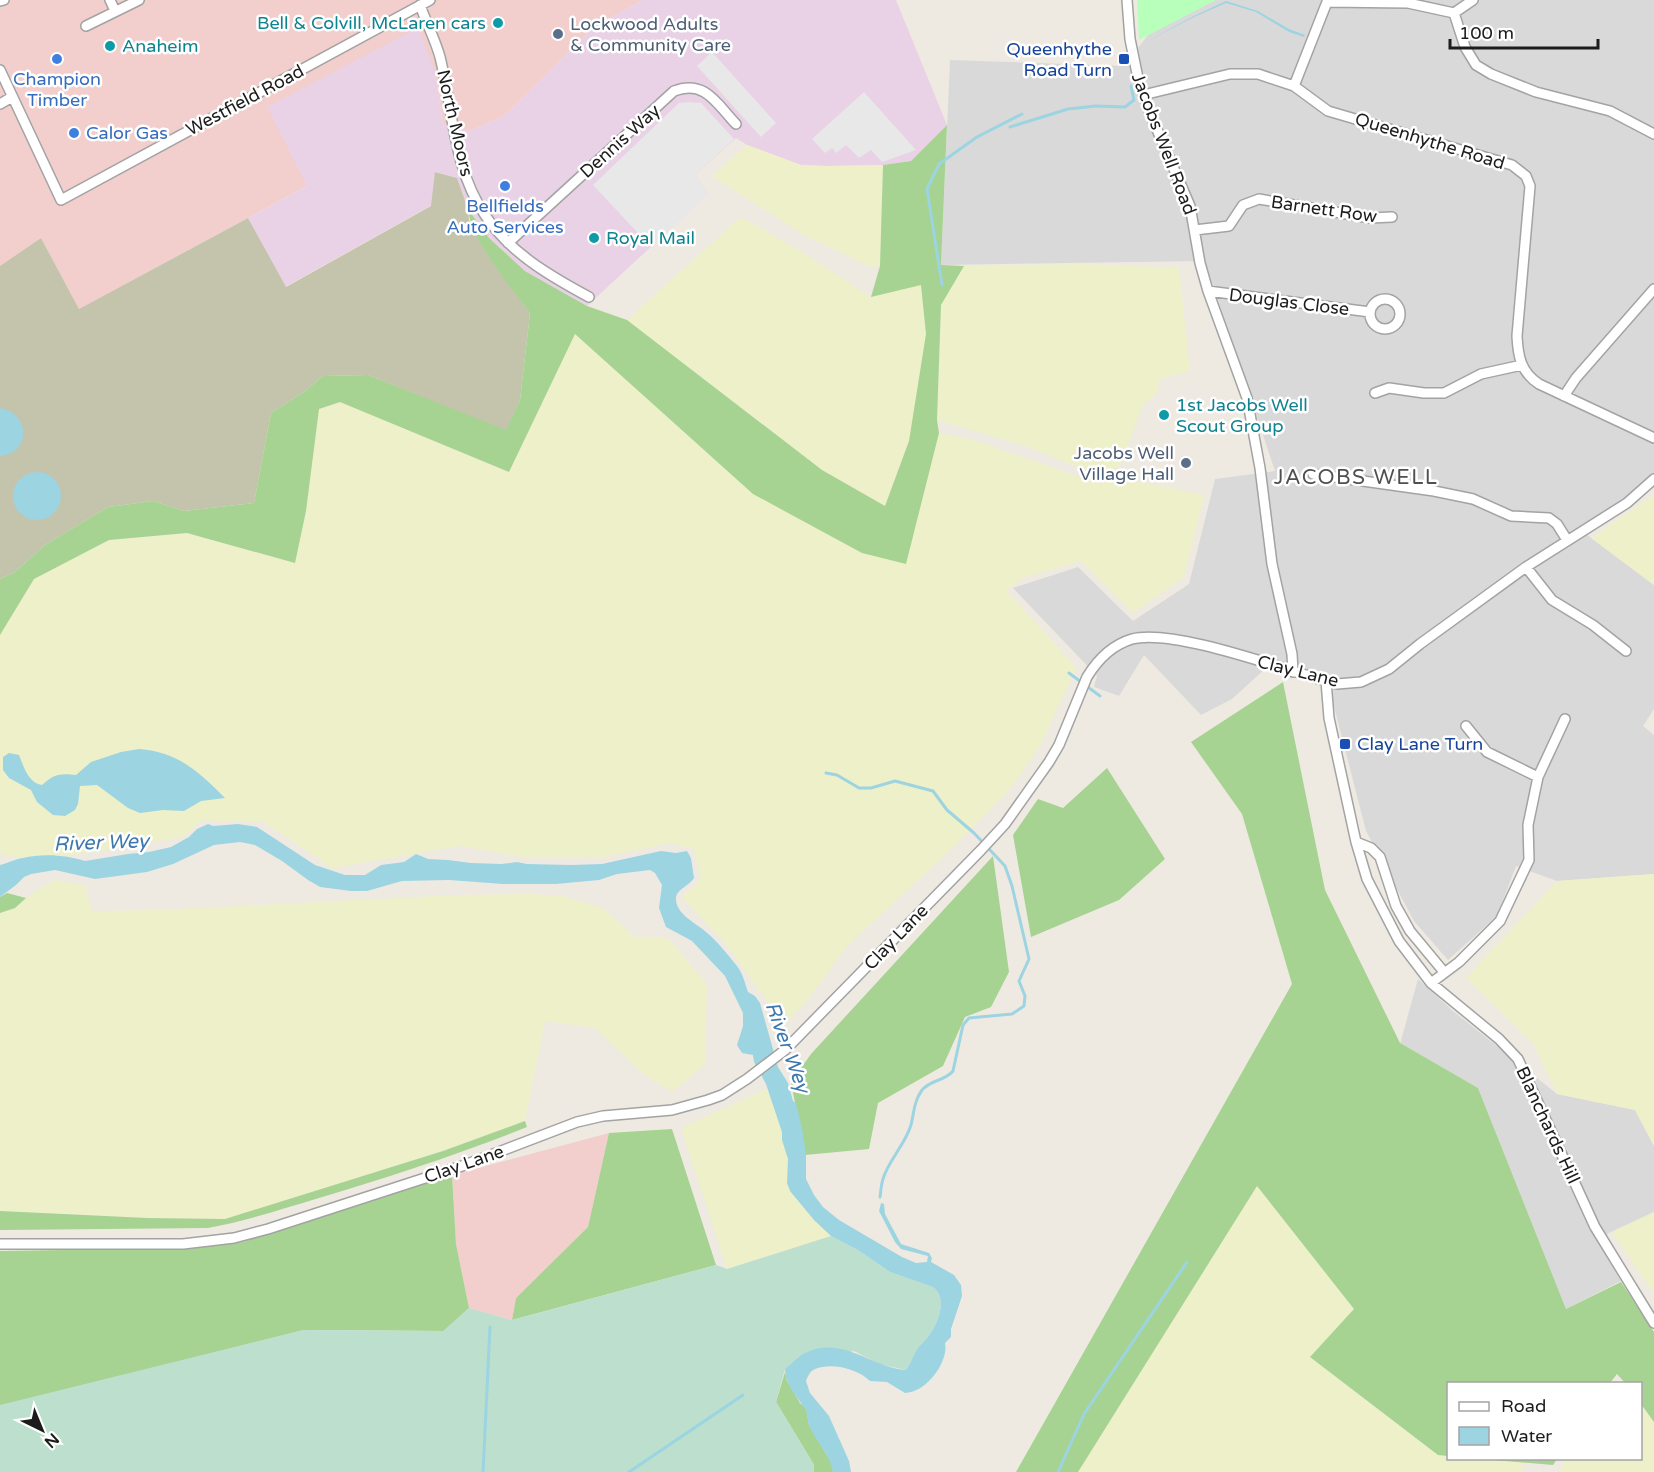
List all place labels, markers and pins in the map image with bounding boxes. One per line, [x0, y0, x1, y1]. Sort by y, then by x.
place label: Bell & Colvill, McLaren cars [257, 12, 486, 34]
place label: Lockwood Adults & Community Care [570, 13, 731, 56]
marker: Bell & Colvill, McLaren cars [491, 16, 505, 30]
marker: Lockwood Adults & Community Care [551, 27, 565, 41]
place label: Anaheim [122, 35, 199, 57]
place label: Queenhythe Road Turn [1006, 38, 1112, 81]
marker: Anaheim [103, 39, 117, 53]
marker: Champion Timber [50, 52, 64, 66]
marker: Queenhythe Road Turn [1117, 52, 1131, 66]
place label: Champion Timber [13, 68, 101, 111]
place label: Calor Gas [86, 122, 168, 144]
marker: Calor Gas [67, 126, 81, 140]
marker: Bellfields Auto Services [498, 179, 512, 193]
place label: Bellfields Auto Services [446, 195, 564, 238]
place label: Royal Mail [606, 227, 695, 249]
marker: Royal Mail [587, 231, 601, 245]
place label: 1st Jacobs Well Scout Group [1176, 394, 1308, 437]
marker: 1st Jacobs Well Scout Group [1157, 408, 1171, 422]
place label: Jacobs Well Village Hall [1074, 442, 1174, 485]
marker: Jacobs Well Village Hall [1179, 456, 1193, 470]
place label: Clay Lane Turn [1357, 733, 1483, 755]
marker: Clay Lane Turn [1338, 737, 1352, 751]

